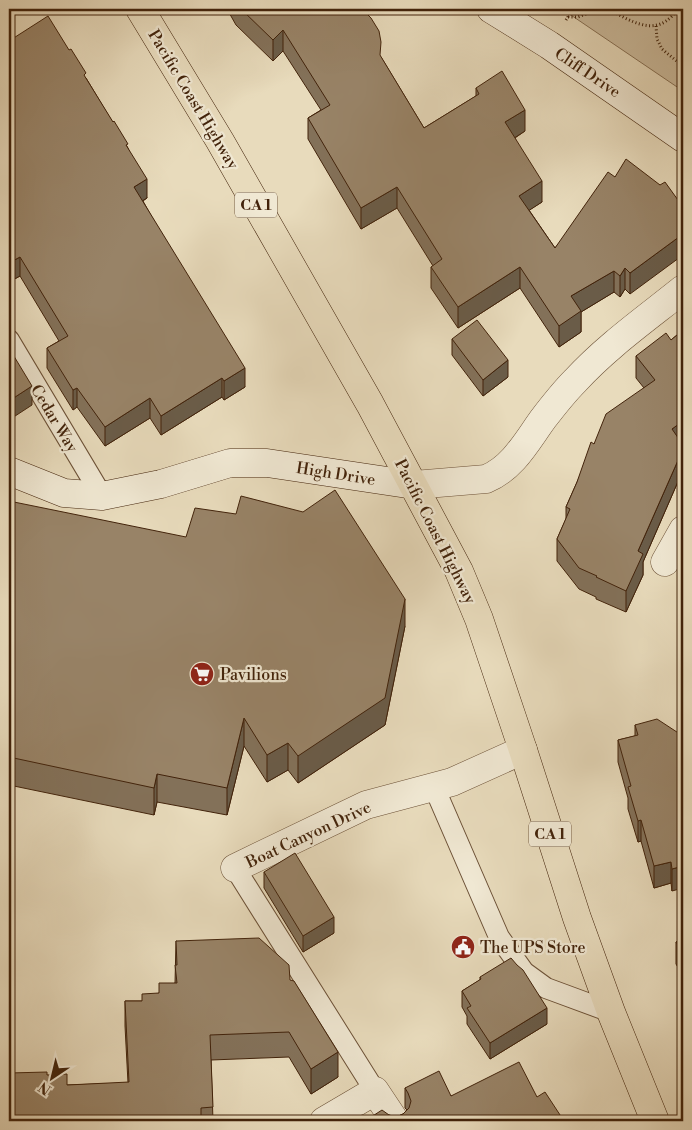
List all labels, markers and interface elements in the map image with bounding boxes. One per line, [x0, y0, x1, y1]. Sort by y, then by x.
street label: Pacific Coast Highway [143, 26, 243, 173]
street label: Cliff Drive [551, 43, 624, 102]
road number: CA 1 [235, 192, 277, 218]
street label: Cedar Way [26, 381, 82, 456]
street label: Pacific Coast Highway [390, 456, 480, 607]
street label: High Drive [295, 458, 377, 490]
supermarket icon: Pavilions [189, 661, 215, 687]
place label: Pavilions [220, 665, 287, 685]
street label: Boat Canyon Drive [242, 797, 374, 873]
road number: CA 1 [529, 822, 571, 846]
public building icon: The UPS Store [450, 934, 476, 960]
place label: The UPS Store [480, 938, 586, 958]
north arrow [28, 1052, 78, 1102]
text: N [35, 1077, 55, 1098]

